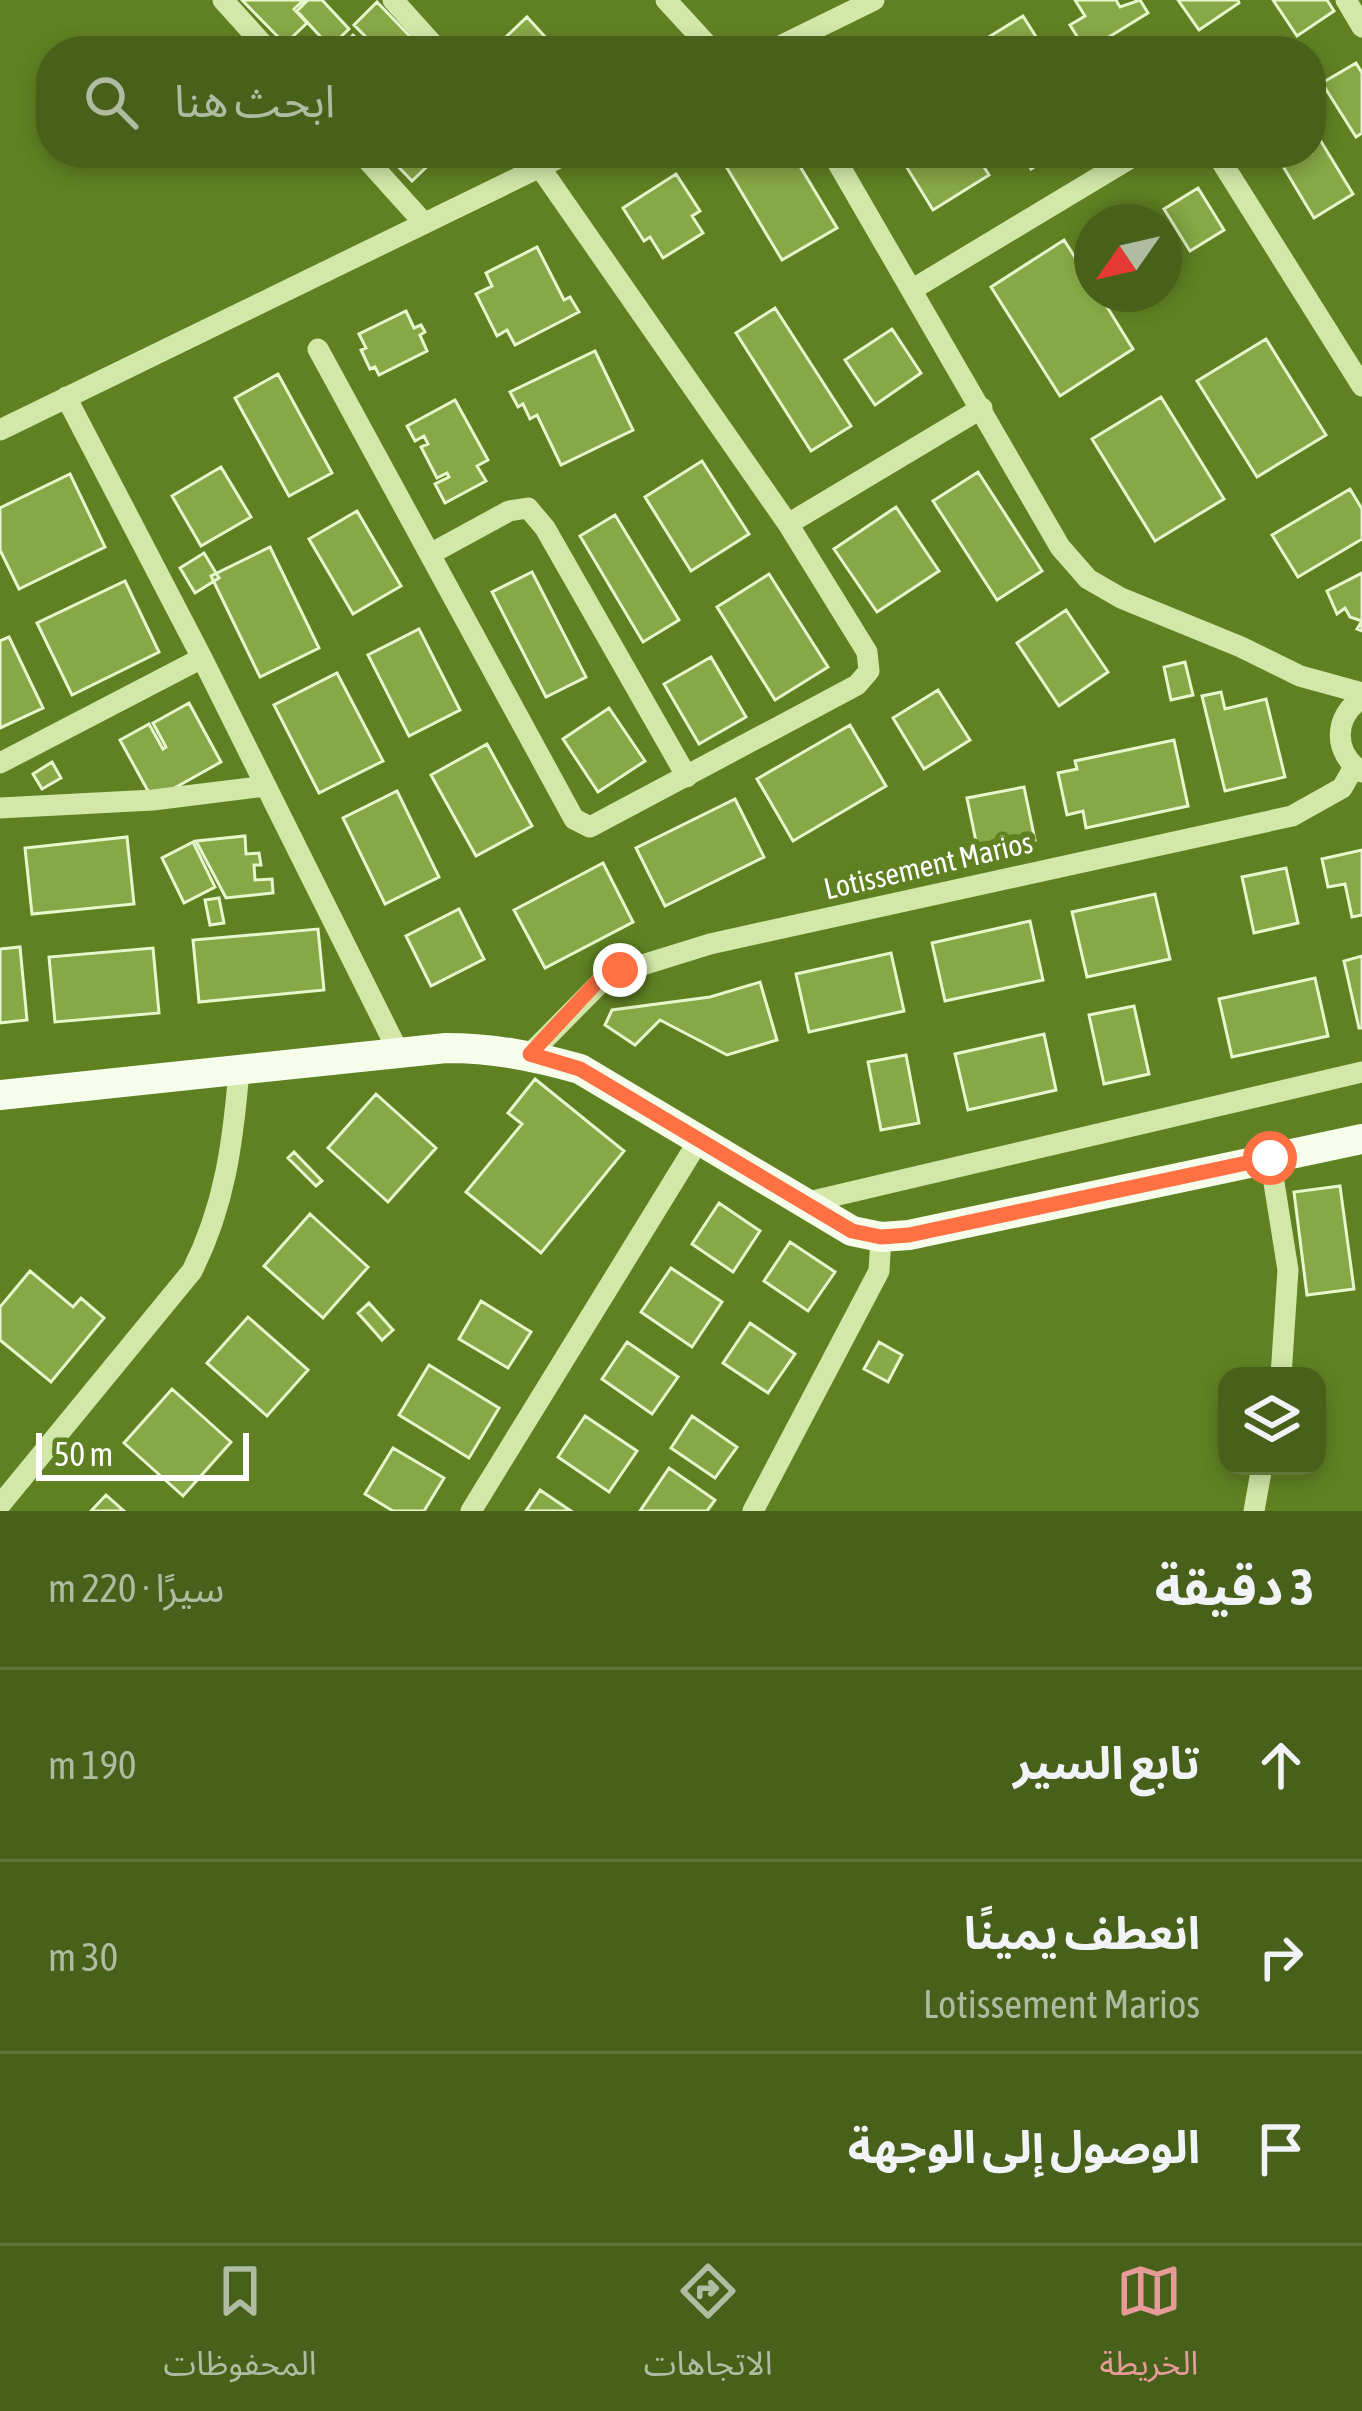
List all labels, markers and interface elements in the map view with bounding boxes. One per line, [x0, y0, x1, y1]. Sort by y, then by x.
search box [36, 36, 1326, 168]
icon: search [78, 69, 144, 135]
text: ابحث هنا [174, 75, 335, 127]
north arrow [1074, 204, 1182, 312]
street label: Lotissement Marios [820, 824, 1036, 906]
route end [593, 943, 647, 997]
route start [1243, 1131, 1297, 1185]
map controls [1218, 1367, 1326, 1475]
button: layers [1218, 1367, 1326, 1475]
scale bar [36, 1427, 249, 1480]
text: 50 m [54, 1435, 113, 1473]
text: 3 دقيقة [1155, 1557, 1314, 1616]
text: سيرًا · 220 m [48, 1566, 224, 1610]
icon: ahead [1248, 1732, 1314, 1798]
text: تابع السير [1013, 1737, 1200, 1789]
text: 190 m [48, 1743, 136, 1787]
text: انعطف يمينًا [964, 1907, 1200, 1959]
icon: right [1248, 1924, 1314, 1990]
text: 30 m [48, 1935, 118, 1979]
text: Lotissement Marios [923, 1982, 1200, 2026]
icon: arrive [1248, 2116, 1314, 2182]
text: الوصول إلى الوجهة [848, 2121, 1200, 2173]
tab: المحفوظات [164, 2258, 317, 2399]
tab: الاتجاهات [644, 2258, 773, 2399]
tab: الخريطة [1100, 2258, 1198, 2399]

